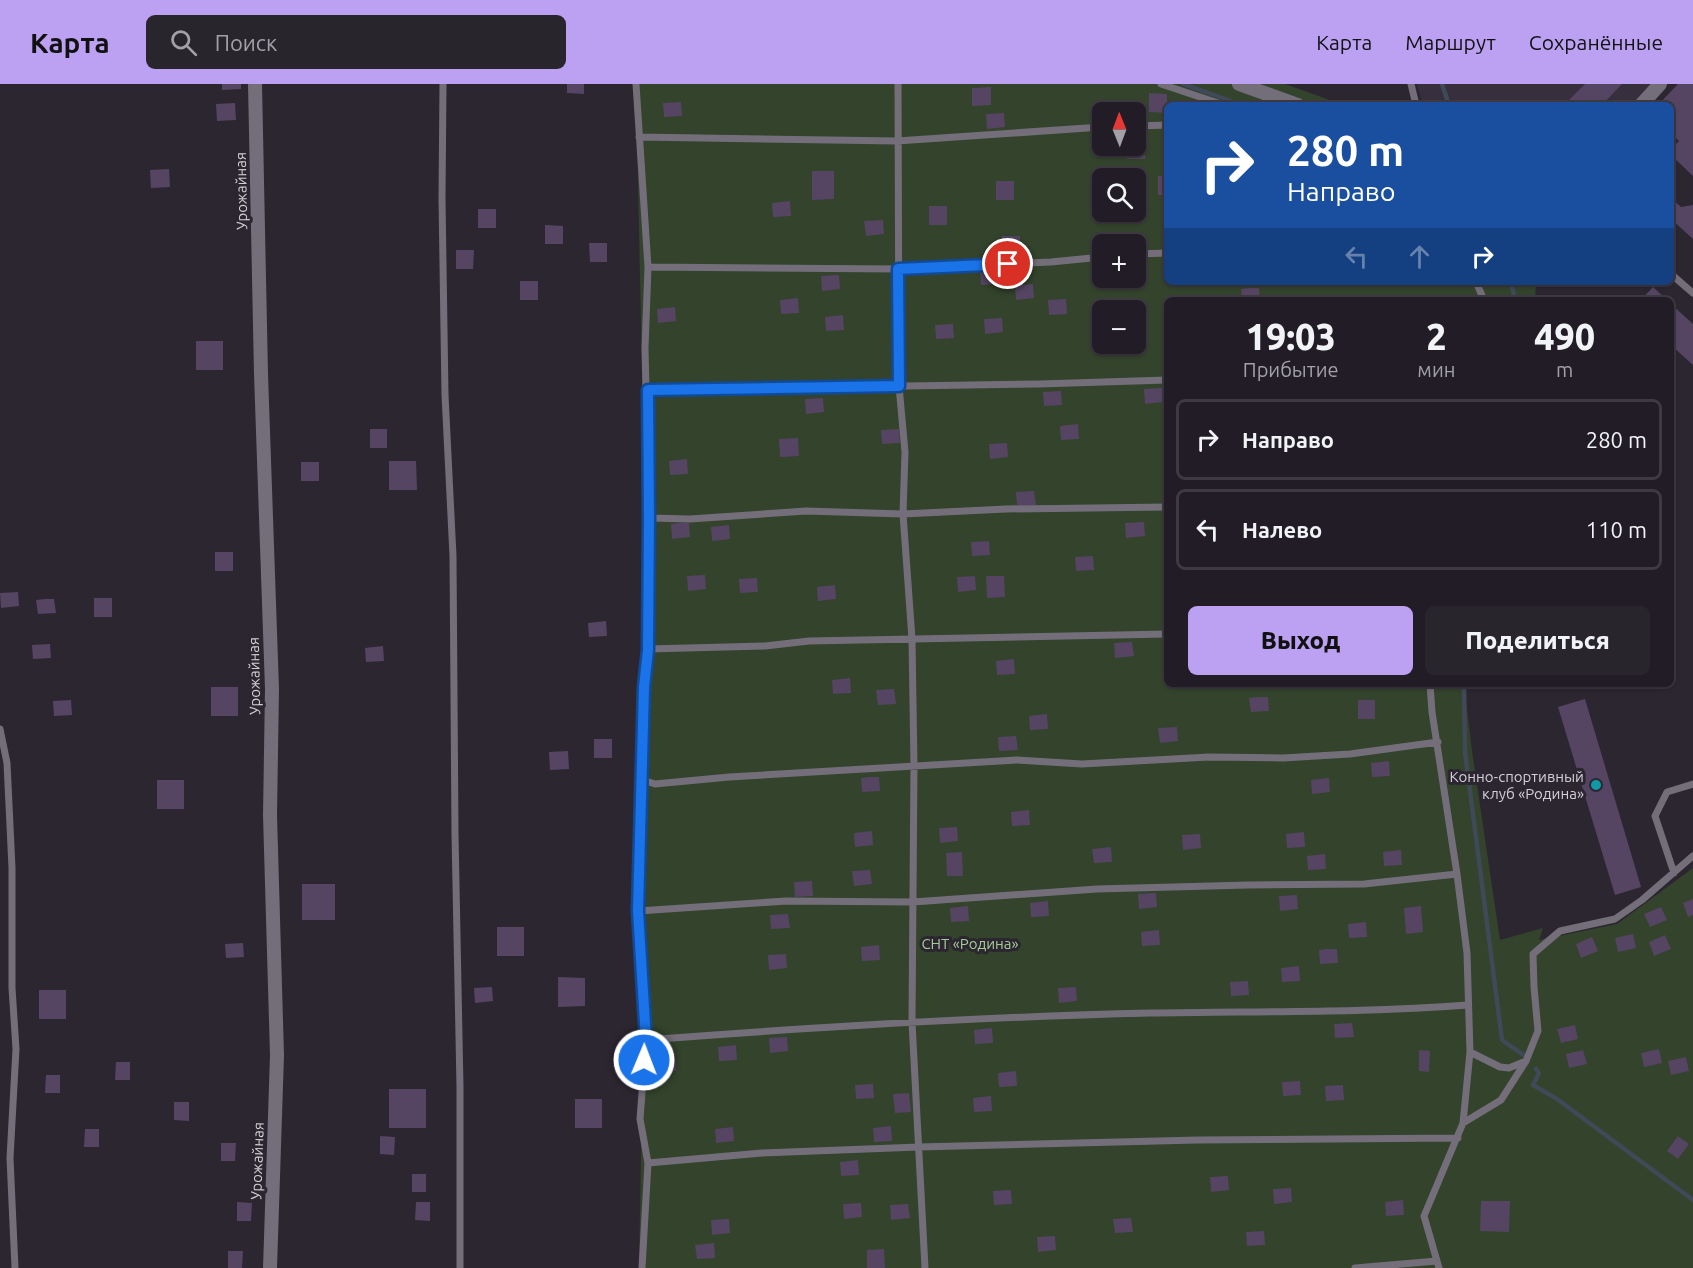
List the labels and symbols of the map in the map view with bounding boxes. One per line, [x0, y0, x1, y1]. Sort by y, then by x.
north arrow [1092, 102, 1146, 156]
street label: Урожайная [232, 152, 250, 230]
pin [982, 238, 1033, 289]
street label: Урожайная [245, 637, 263, 715]
place label: Конно-спортивный клуб «Родина» [1450, 768, 1584, 802]
marker: Конно-спортивный клуб «Родина» [1589, 778, 1603, 792]
park label: СНТ «Родина» [921, 935, 1019, 952]
position arrow [612, 1028, 676, 1092]
street label: Урожайная [247, 1122, 267, 1200]

